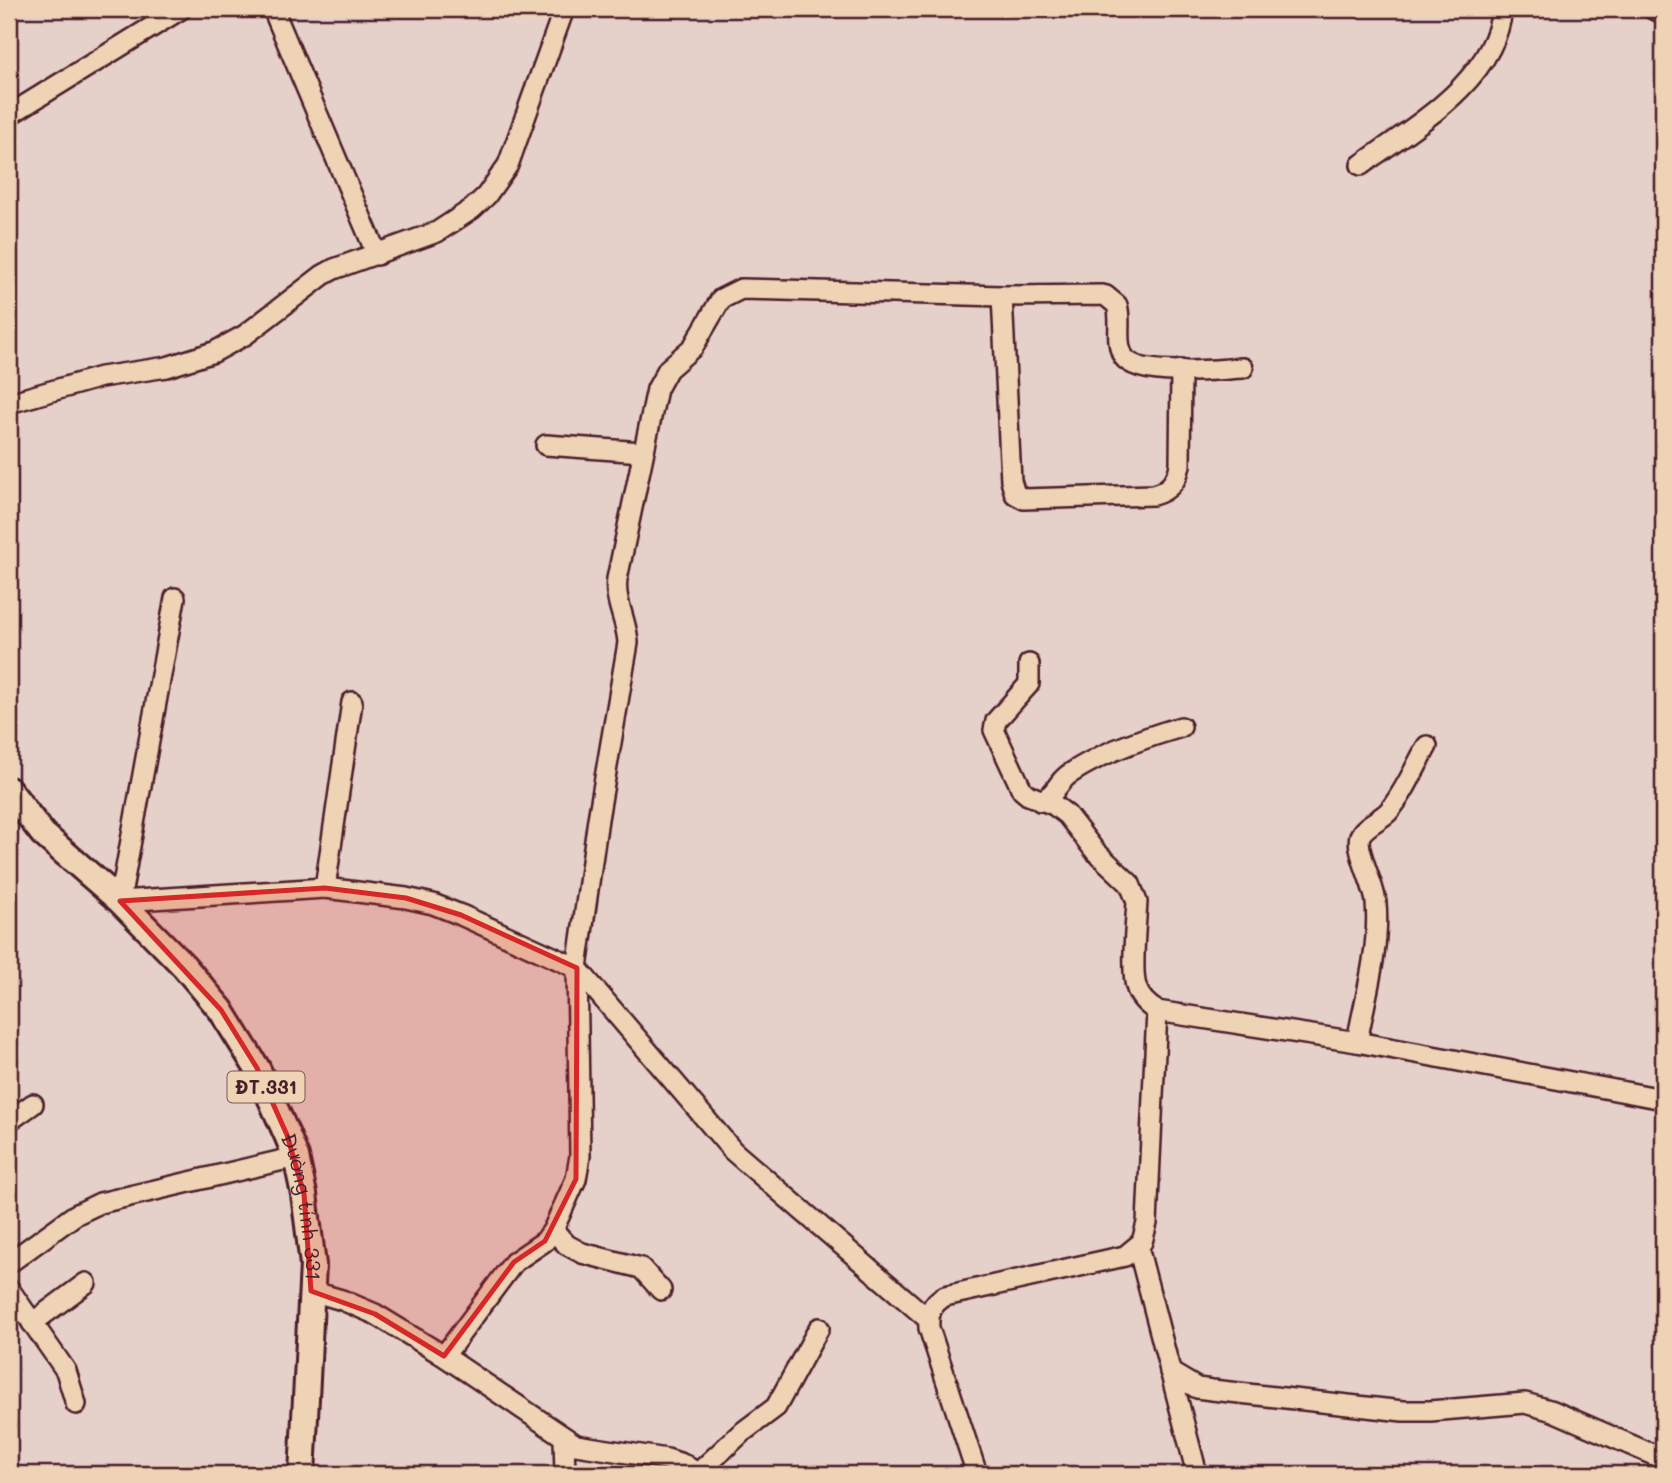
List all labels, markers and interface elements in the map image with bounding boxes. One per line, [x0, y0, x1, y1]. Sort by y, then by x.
road number: ĐT.331 [228, 1072, 304, 1102]
street label: Đường tỉnh 331 [276, 1128, 328, 1281]

